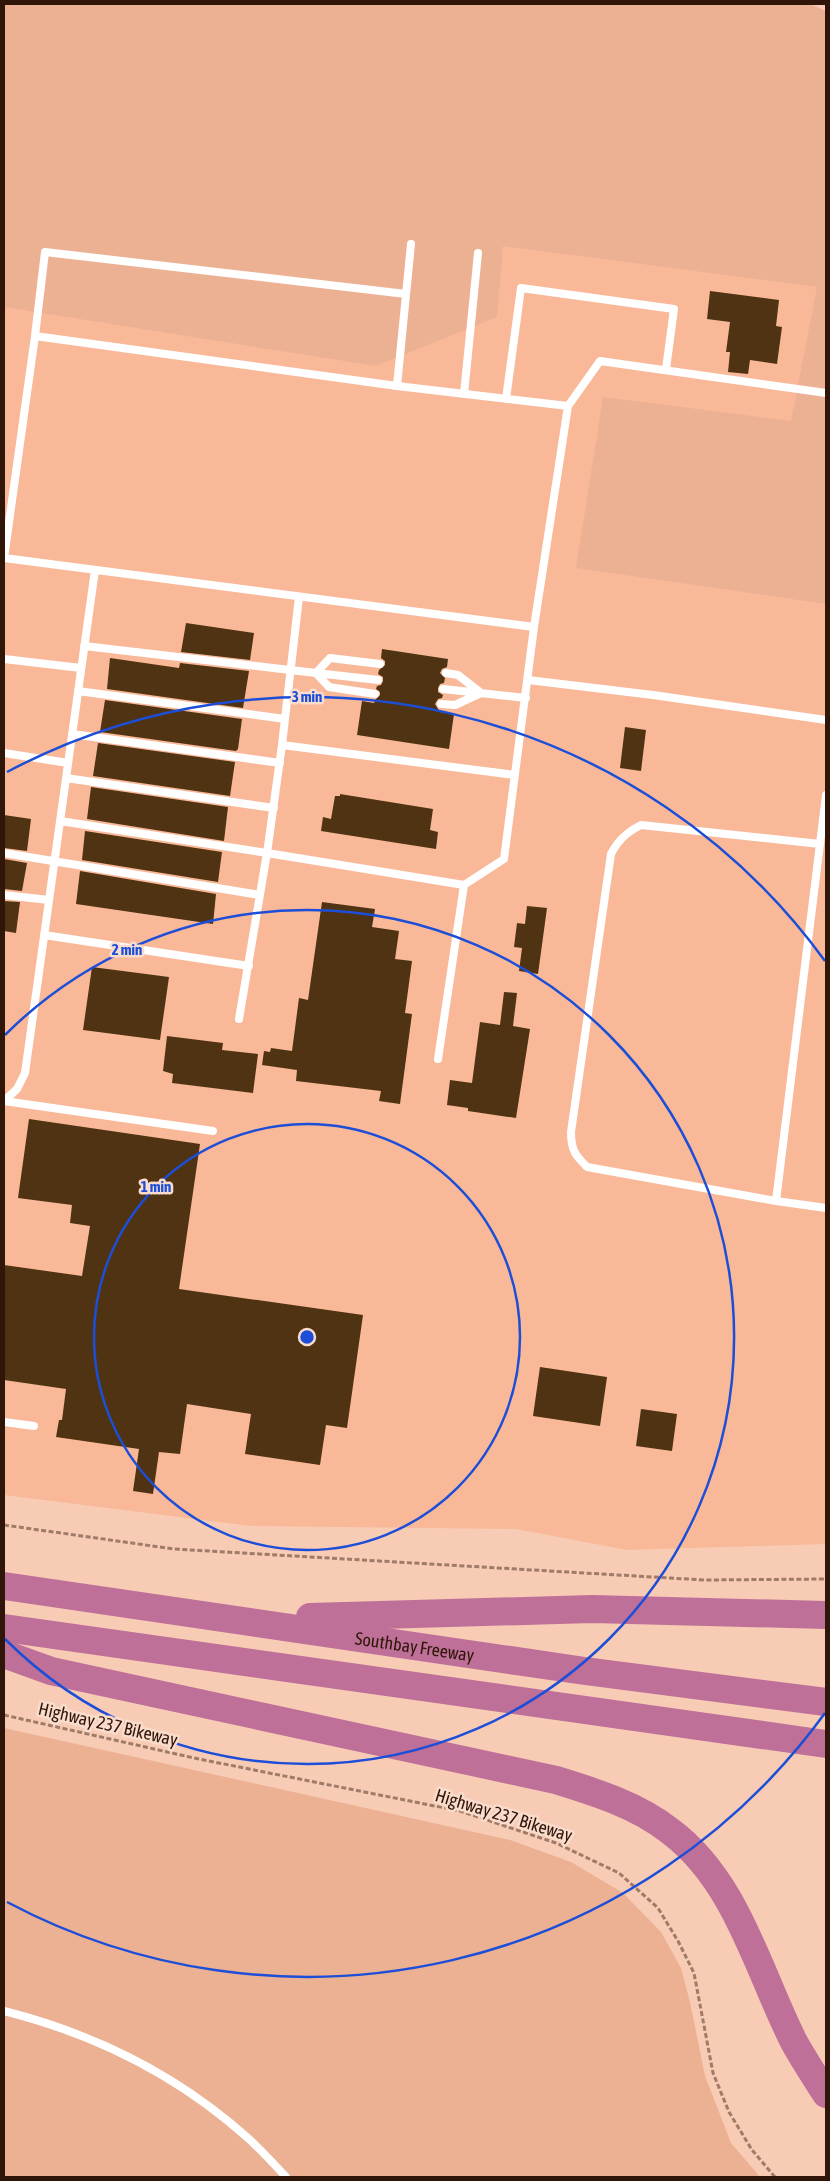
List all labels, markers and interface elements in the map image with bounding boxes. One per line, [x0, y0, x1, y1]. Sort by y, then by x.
text: 3 min [292, 688, 322, 705]
text: 2 min [112, 941, 142, 958]
text: 1 min [141, 1178, 171, 1195]
centre of rings [298, 1328, 316, 1346]
street label: Southbay Freeway [354, 1627, 476, 1665]
street label: Highway 237 Bikeway [36, 1698, 180, 1750]
street label: Highway 237 Bikeway [433, 1784, 575, 1846]

